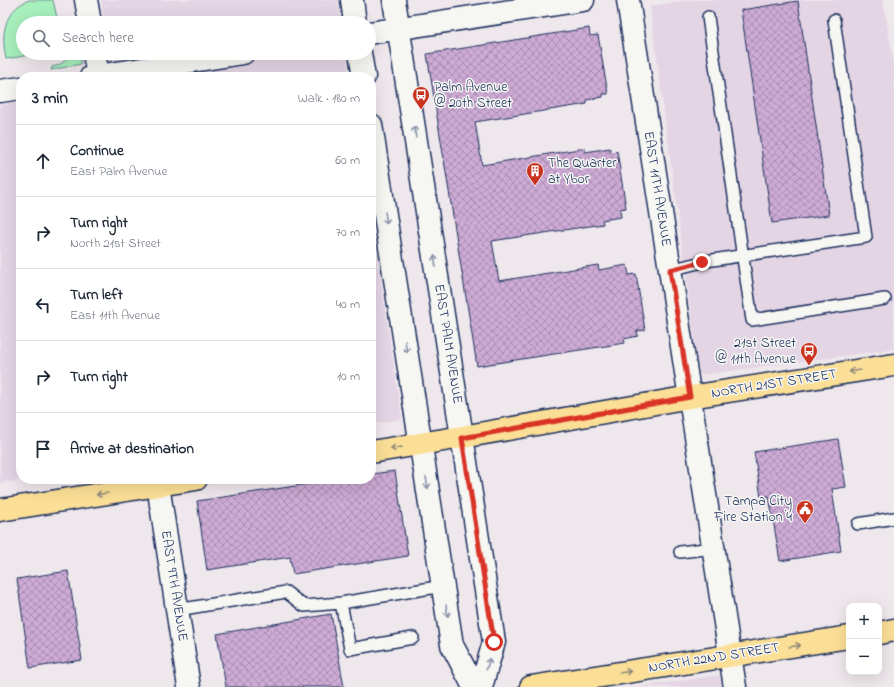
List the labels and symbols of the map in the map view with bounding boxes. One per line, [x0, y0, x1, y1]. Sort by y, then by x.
place label: Palm Avenue @ 20th Street [434, 77, 512, 114]
bus stop icon: Palm Avenue @ 20th Street [411, 85, 431, 110]
one-way arrow [411, 126, 419, 139]
street label: EAST 11TH AVENUE [638, 130, 676, 248]
place label: The Quarter at Ybor [548, 153, 617, 190]
building icon: The Quarter at Ybor [525, 161, 545, 186]
one-way arrow [382, 211, 390, 224]
route end [693, 253, 711, 271]
one-way arrow [431, 255, 439, 268]
street label: EAST PALM AVENUE [428, 283, 468, 405]
place label: 21st Street @ 11th Avenue [715, 333, 797, 370]
one-way arrow [402, 340, 410, 353]
bus stop icon: 21st Street @ 11th Avenue [799, 341, 819, 366]
street label: NORTH 21ST STREET [710, 364, 838, 404]
one-way arrow [849, 367, 862, 375]
one-way arrow [390, 444, 403, 452]
one-way arrow [423, 476, 431, 489]
one-way arrow [96, 490, 109, 498]
place label: Tampa City Fire Station 4 [713, 491, 792, 528]
public building icon: Tampa City Fire Station 4 [795, 499, 815, 524]
street label: EAST 9TH AVENUE [155, 529, 193, 643]
one-way arrow [443, 604, 451, 617]
route start [485, 633, 503, 651]
street label: NORTH 22ND STREET [647, 637, 781, 679]
one-way arrow [788, 642, 801, 650]
one-way arrow [485, 658, 492, 671]
one-way arrow [618, 668, 631, 676]

